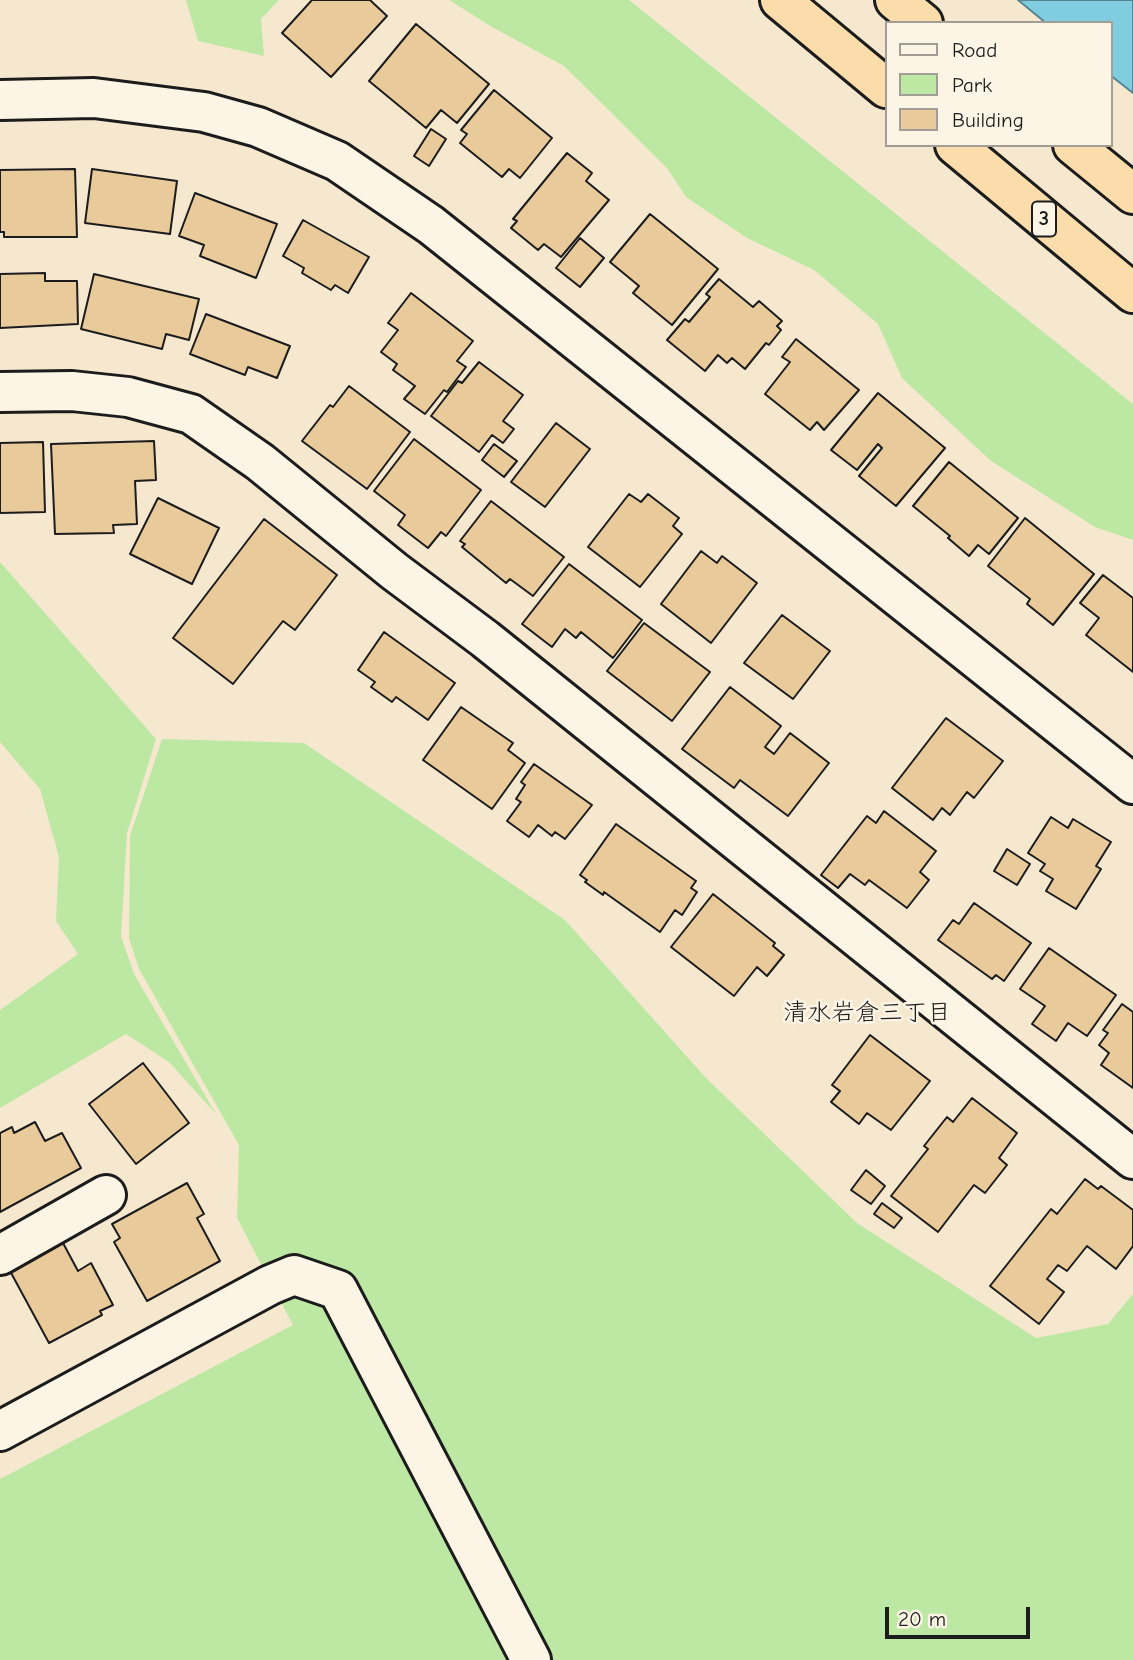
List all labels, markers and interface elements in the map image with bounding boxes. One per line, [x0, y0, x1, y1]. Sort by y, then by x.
legend [884, 21, 1112, 147]
text: Road [952, 38, 997, 62]
text: Park [952, 73, 992, 97]
text: Building [952, 108, 1024, 132]
road number: 3 [1032, 202, 1056, 236]
district label: 清水岩倉三丁目 [783, 999, 951, 1027]
scale bar [888, 1594, 1033, 1638]
text: 20 m [898, 1607, 946, 1631]

